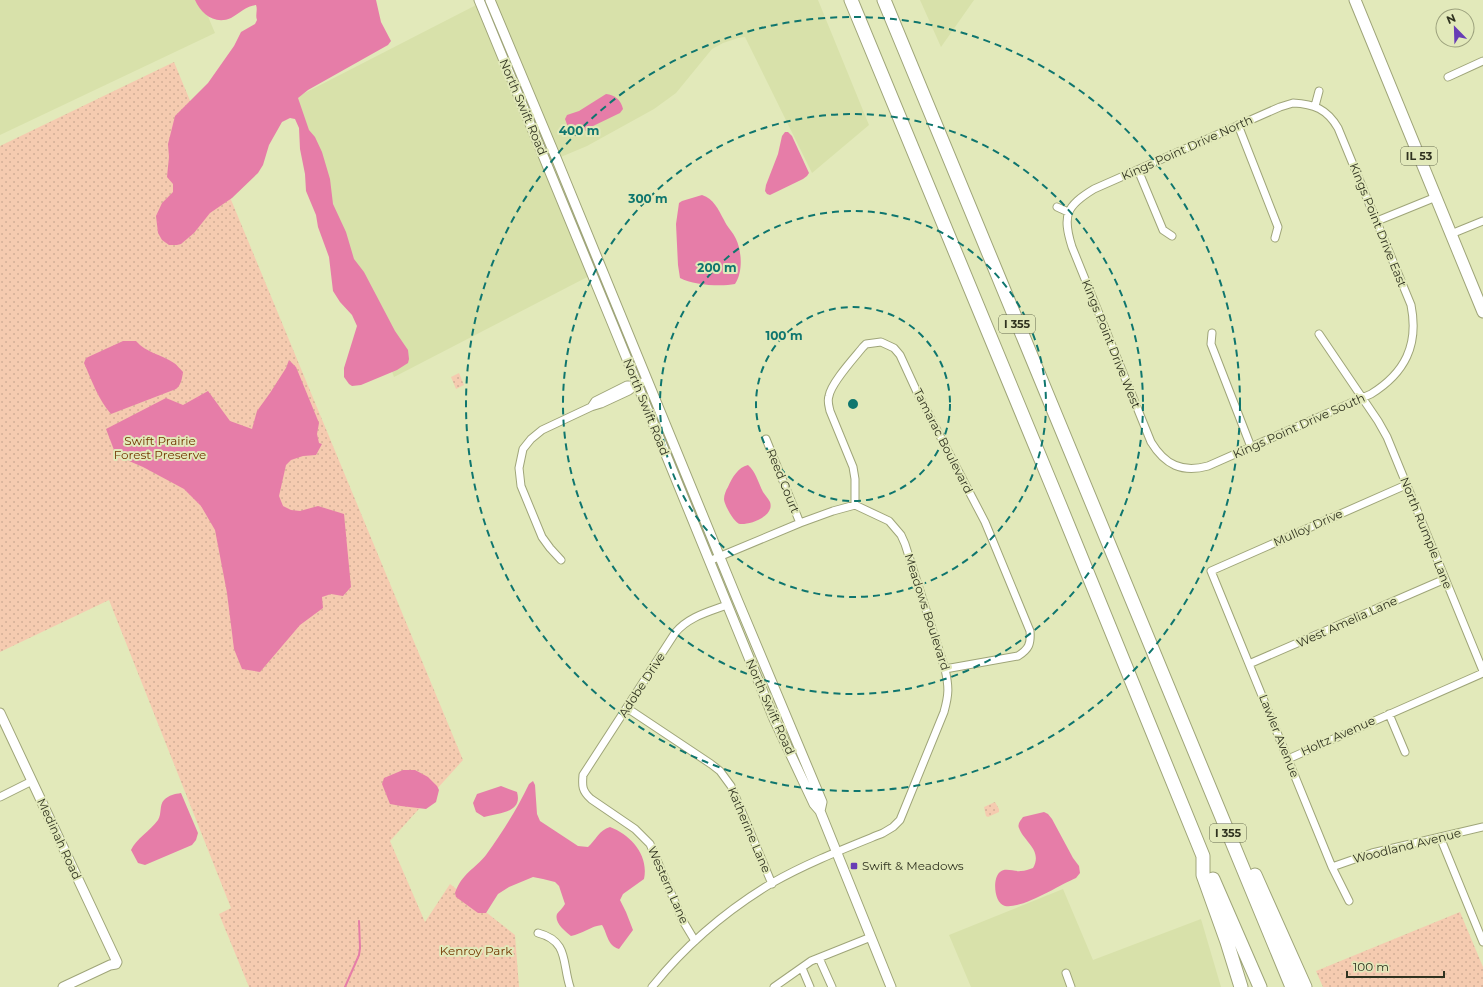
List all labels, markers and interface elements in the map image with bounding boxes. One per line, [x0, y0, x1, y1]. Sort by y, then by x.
north arrow [1435, 8, 1475, 48]
text: N [1444, 11, 1458, 27]
street label: North Swift Road [496, 57, 550, 157]
street label: Kings Point Drive North [1119, 112, 1255, 183]
text: 400 m [559, 123, 599, 138]
road number: IL 53 [1401, 147, 1437, 165]
street label: Kings Point Drive East [1347, 160, 1410, 289]
text: 300 m [627, 191, 668, 206]
text: 200 m [697, 260, 737, 275]
street label: Kings Point Drive West [1079, 277, 1144, 411]
road number: I 355 [999, 315, 1035, 333]
text: 100 m [766, 328, 802, 343]
street label: North Swift Road [620, 356, 673, 457]
street label: Tamarac Boulevard [910, 386, 976, 496]
street label: Kings Point Drive South [1230, 390, 1367, 461]
centre of rings [846, 397, 860, 411]
park label: Swift Prairie Forest Preserve [114, 433, 206, 462]
street label: Reed Court [764, 446, 803, 515]
street label: North Rumple Lane [1397, 475, 1456, 591]
street label: Mulloy Drive [1271, 506, 1345, 550]
street label: Meadows Boulevard [902, 552, 953, 672]
street label: West Amelia Lane [1294, 593, 1399, 650]
street label: Adobe Drive [615, 650, 668, 720]
street label: North Swift Road [743, 657, 798, 757]
street label: Lawler Avenue [1256, 692, 1303, 780]
street label: Holtz Avenue [1298, 712, 1377, 759]
street label: Katherine Lane [725, 785, 774, 875]
street label: Medinah Road [34, 796, 85, 882]
road number: I 355 [1210, 824, 1246, 842]
street label: Woodland Avenue [1351, 825, 1462, 866]
street label: Western Lane [645, 844, 692, 926]
place label: Swift & Meadows [862, 858, 964, 873]
marker: Swift & Meadows [849, 861, 859, 871]
park label: Kenroy Park [440, 943, 513, 958]
scale bar [1347, 953, 1444, 979]
text: 100 m [1353, 959, 1389, 974]

